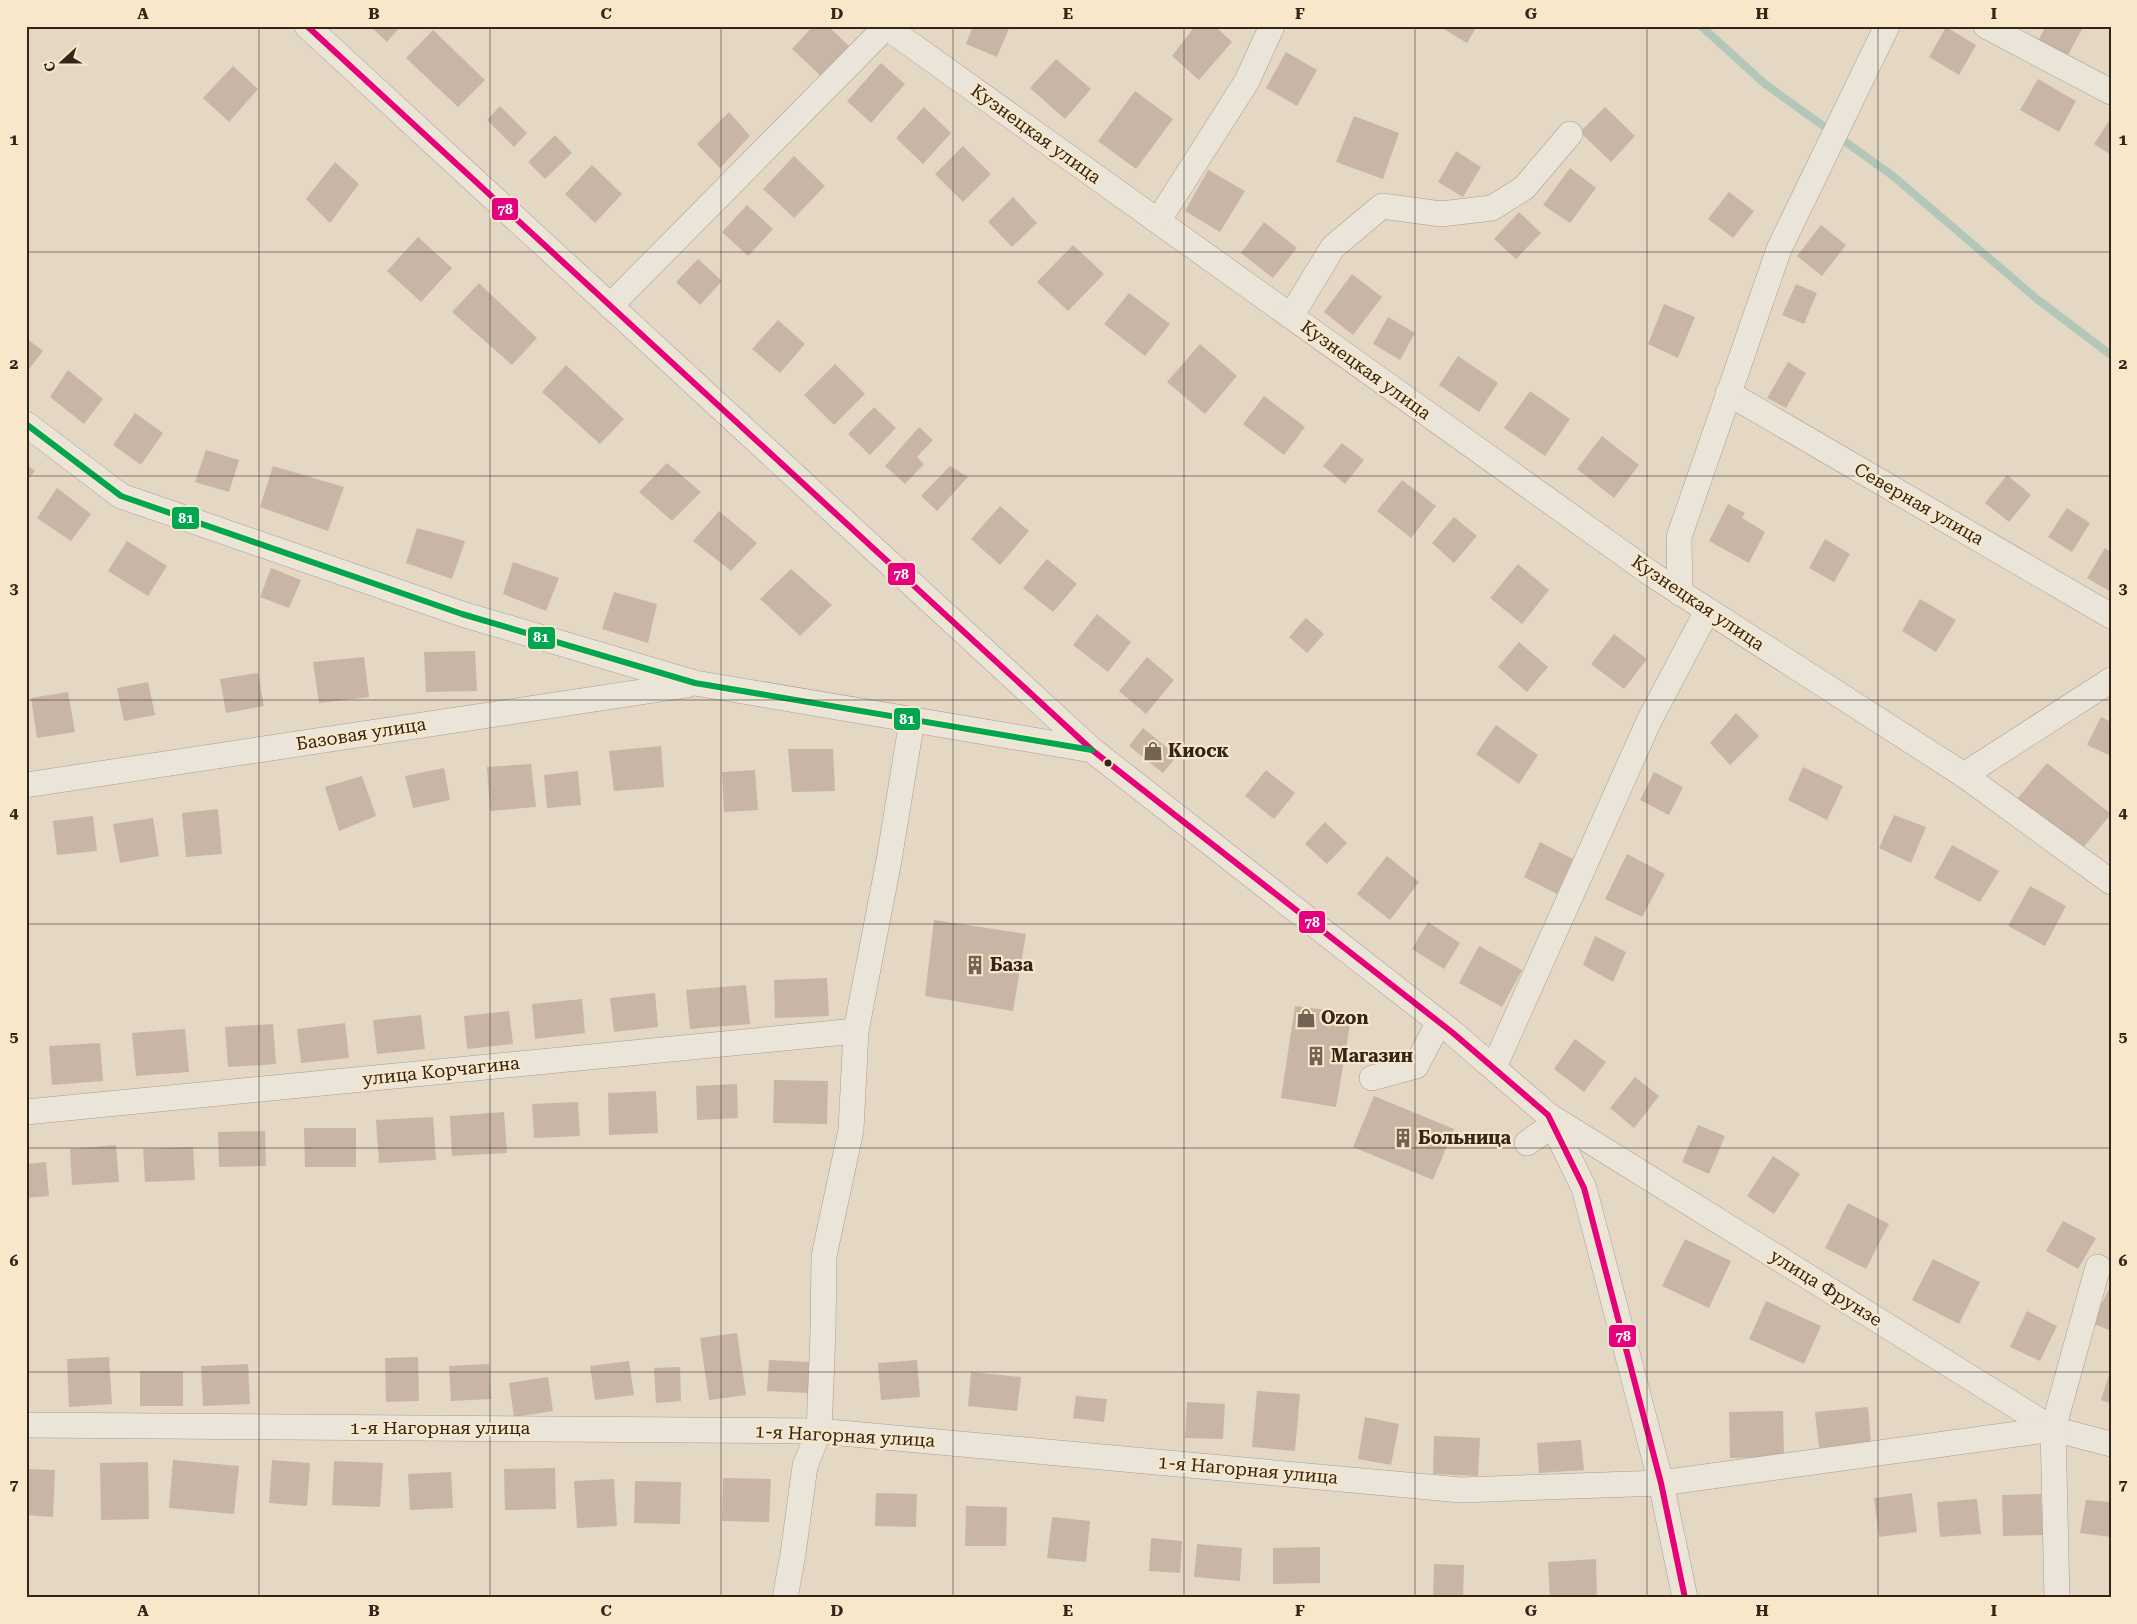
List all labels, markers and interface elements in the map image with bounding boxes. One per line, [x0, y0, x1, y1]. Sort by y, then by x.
text: A [137, 4, 149, 23]
text: B [368, 4, 380, 23]
text: C [600, 4, 612, 23]
text: D [831, 4, 844, 23]
text: E [1063, 4, 1073, 23]
text: F [1295, 4, 1305, 23]
text: G [1525, 4, 1538, 23]
text: H [1755, 4, 1769, 23]
text: I [1991, 4, 1997, 23]
north arrow [38, 38, 88, 88]
text: С [41, 59, 59, 74]
street label: Кузнецкая улица [967, 79, 1106, 188]
text: 1 [10, 130, 19, 149]
text: 1 [2119, 130, 2128, 149]
line badge: 78 [491, 197, 519, 221]
text: 78 [497, 201, 513, 217]
street label: Кузнецкая улица [1297, 315, 1436, 424]
text: 2 [10, 354, 19, 373]
text: 2 [2119, 354, 2128, 373]
street label: Северная улица [1851, 458, 1988, 549]
line badge: 81 [171, 506, 200, 530]
text: 81 [178, 510, 194, 526]
street label: Кузнецкая улица [1628, 550, 1769, 655]
line badge: 78 [887, 562, 916, 586]
text: 78 [893, 566, 909, 582]
text: 3 [10, 579, 19, 598]
text: 3 [2119, 579, 2128, 598]
line badge: 81 [527, 626, 556, 650]
text: 81 [533, 629, 549, 645]
line badge: 81 [893, 707, 921, 731]
text: 81 [899, 711, 915, 727]
street label: Базовая улица [294, 713, 428, 754]
shop icon: Киоск [1142, 740, 1164, 762]
place label: Киоск [1168, 740, 1230, 761]
unlabelled marker [1103, 758, 1113, 768]
text: 4 [10, 803, 19, 822]
text: 4 [2119, 803, 2128, 822]
line badge: 78 [1298, 910, 1326, 934]
text: 78 [1304, 914, 1320, 930]
building icon: База [964, 954, 986, 976]
place label: База [990, 954, 1034, 975]
shop icon: Ozon [1295, 1007, 1317, 1029]
place label: Ozon [1321, 1007, 1369, 1028]
text: 5 [10, 1027, 19, 1046]
text: 5 [2119, 1027, 2128, 1046]
building icon: Магазин [1305, 1045, 1327, 1067]
place label: Магазин [1331, 1045, 1413, 1066]
street label: улица Корчагина [361, 1052, 521, 1089]
building icon: Больница [1392, 1127, 1414, 1149]
place label: Больница [1418, 1127, 1512, 1148]
street label: улица Фрунзе [1766, 1245, 1886, 1331]
text: 6 [10, 1251, 19, 1270]
text: 6 [2119, 1251, 2128, 1270]
line badge: 78 [1608, 1324, 1637, 1348]
text: 78 [1615, 1328, 1631, 1344]
street label: 1-я Нагорная улица [350, 1417, 530, 1438]
street label: 1-я Нагорная улица [754, 1420, 936, 1451]
street label: 1-я Нагорная улица [1157, 1451, 1339, 1488]
text: 7 [10, 1475, 19, 1494]
text: 7 [2119, 1475, 2128, 1494]
text: A [137, 1601, 149, 1620]
text: B [368, 1601, 380, 1620]
text: C [600, 1601, 612, 1620]
text: D [831, 1601, 844, 1620]
text: E [1063, 1601, 1073, 1620]
text: F [1295, 1601, 1305, 1620]
text: G [1525, 1601, 1538, 1620]
text: H [1755, 1601, 1769, 1620]
text: I [1991, 1601, 1997, 1620]

